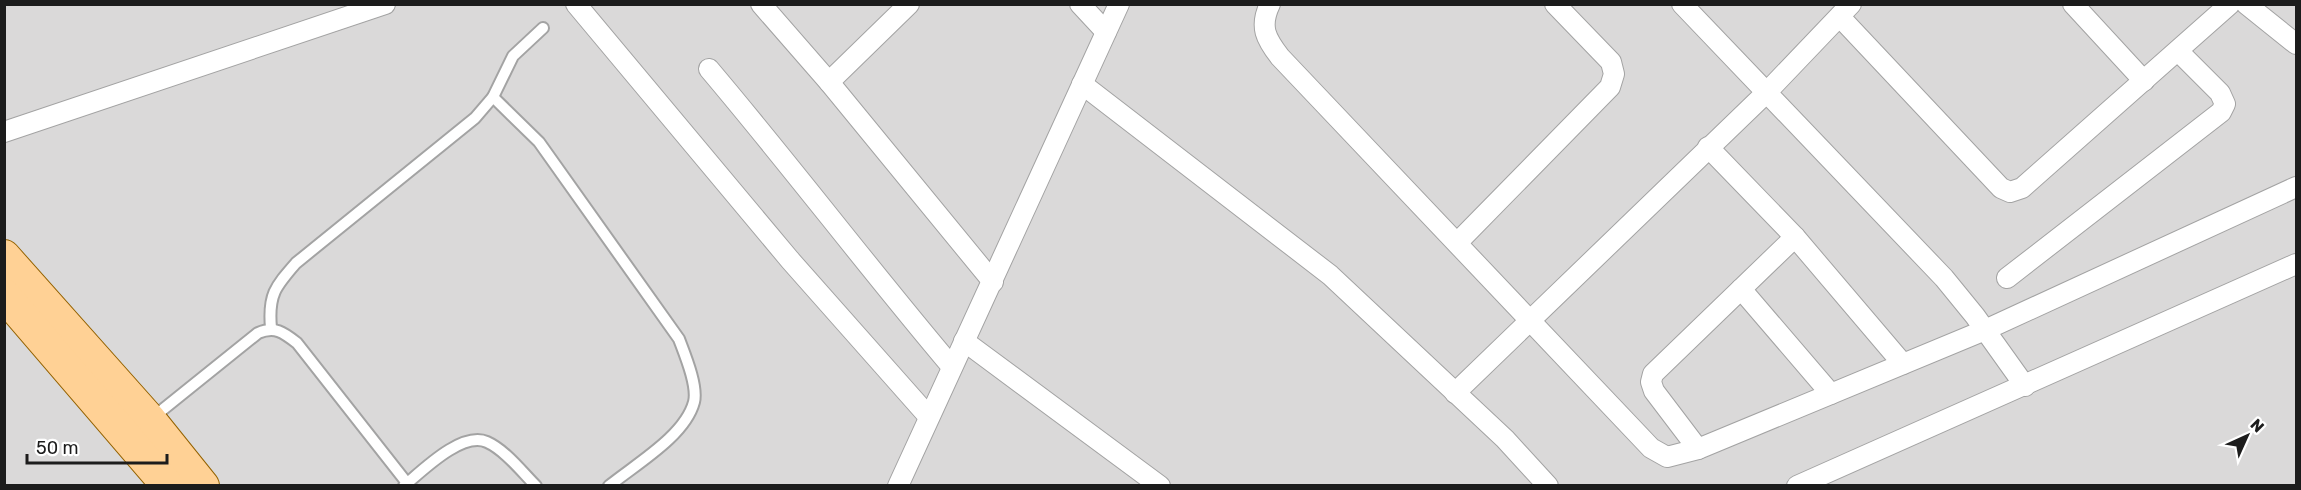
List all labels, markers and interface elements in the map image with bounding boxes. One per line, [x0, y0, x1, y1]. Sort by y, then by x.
north arrow [2217, 406, 2277, 466]
text: N [2246, 415, 2268, 437]
scale bar [27, 427, 166, 465]
text: 50 m [36, 437, 79, 459]

